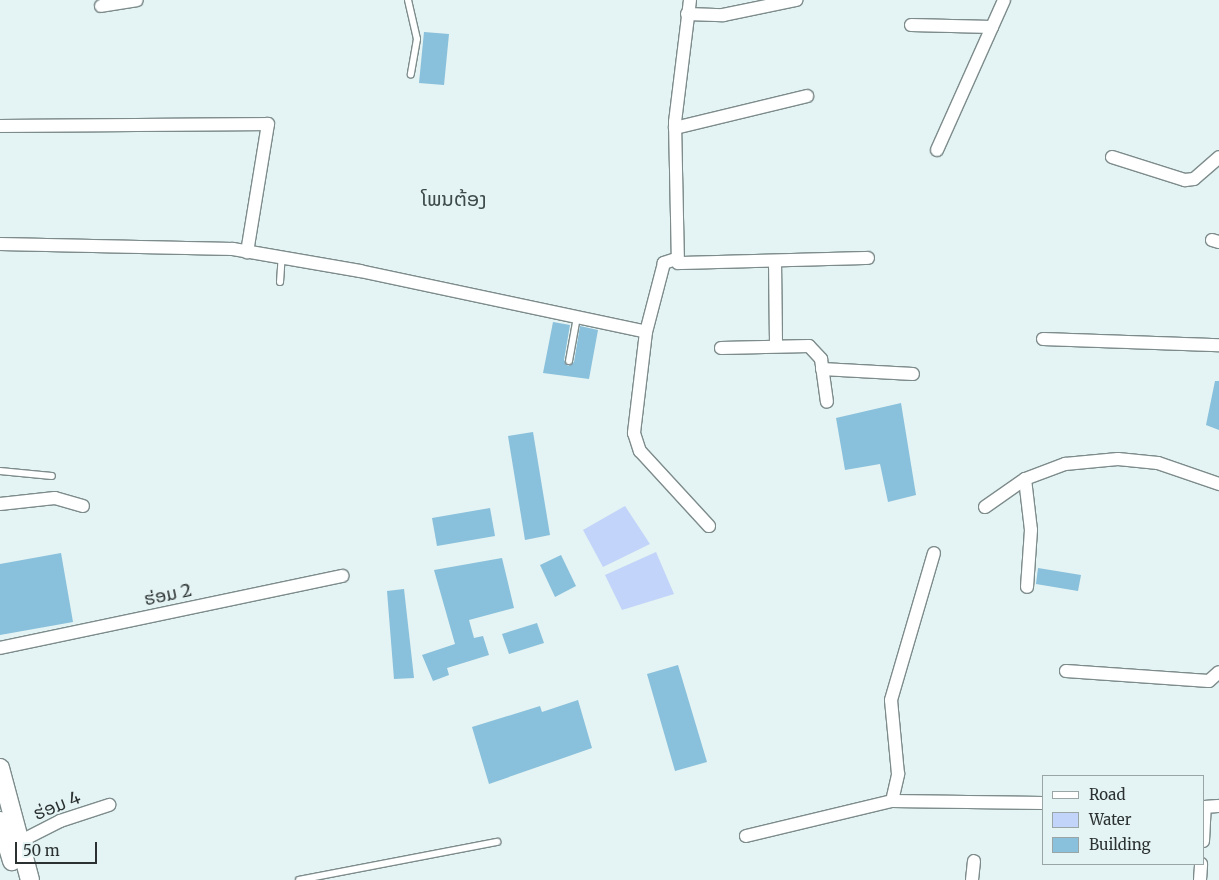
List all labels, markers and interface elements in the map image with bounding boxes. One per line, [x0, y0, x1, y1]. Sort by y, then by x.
district label: ໂພນຕ້ອງ [421, 186, 487, 210]
street label: ຮ່ອມ 2 [142, 579, 194, 611]
legend [1042, 775, 1204, 865]
text: Road [1089, 785, 1125, 804]
street label: ຮ່ອມ 4 [30, 787, 84, 825]
text: Water [1089, 810, 1131, 829]
scale bar [18, 832, 100, 864]
text: Building [1089, 835, 1151, 854]
text: 50 m [23, 841, 60, 860]

